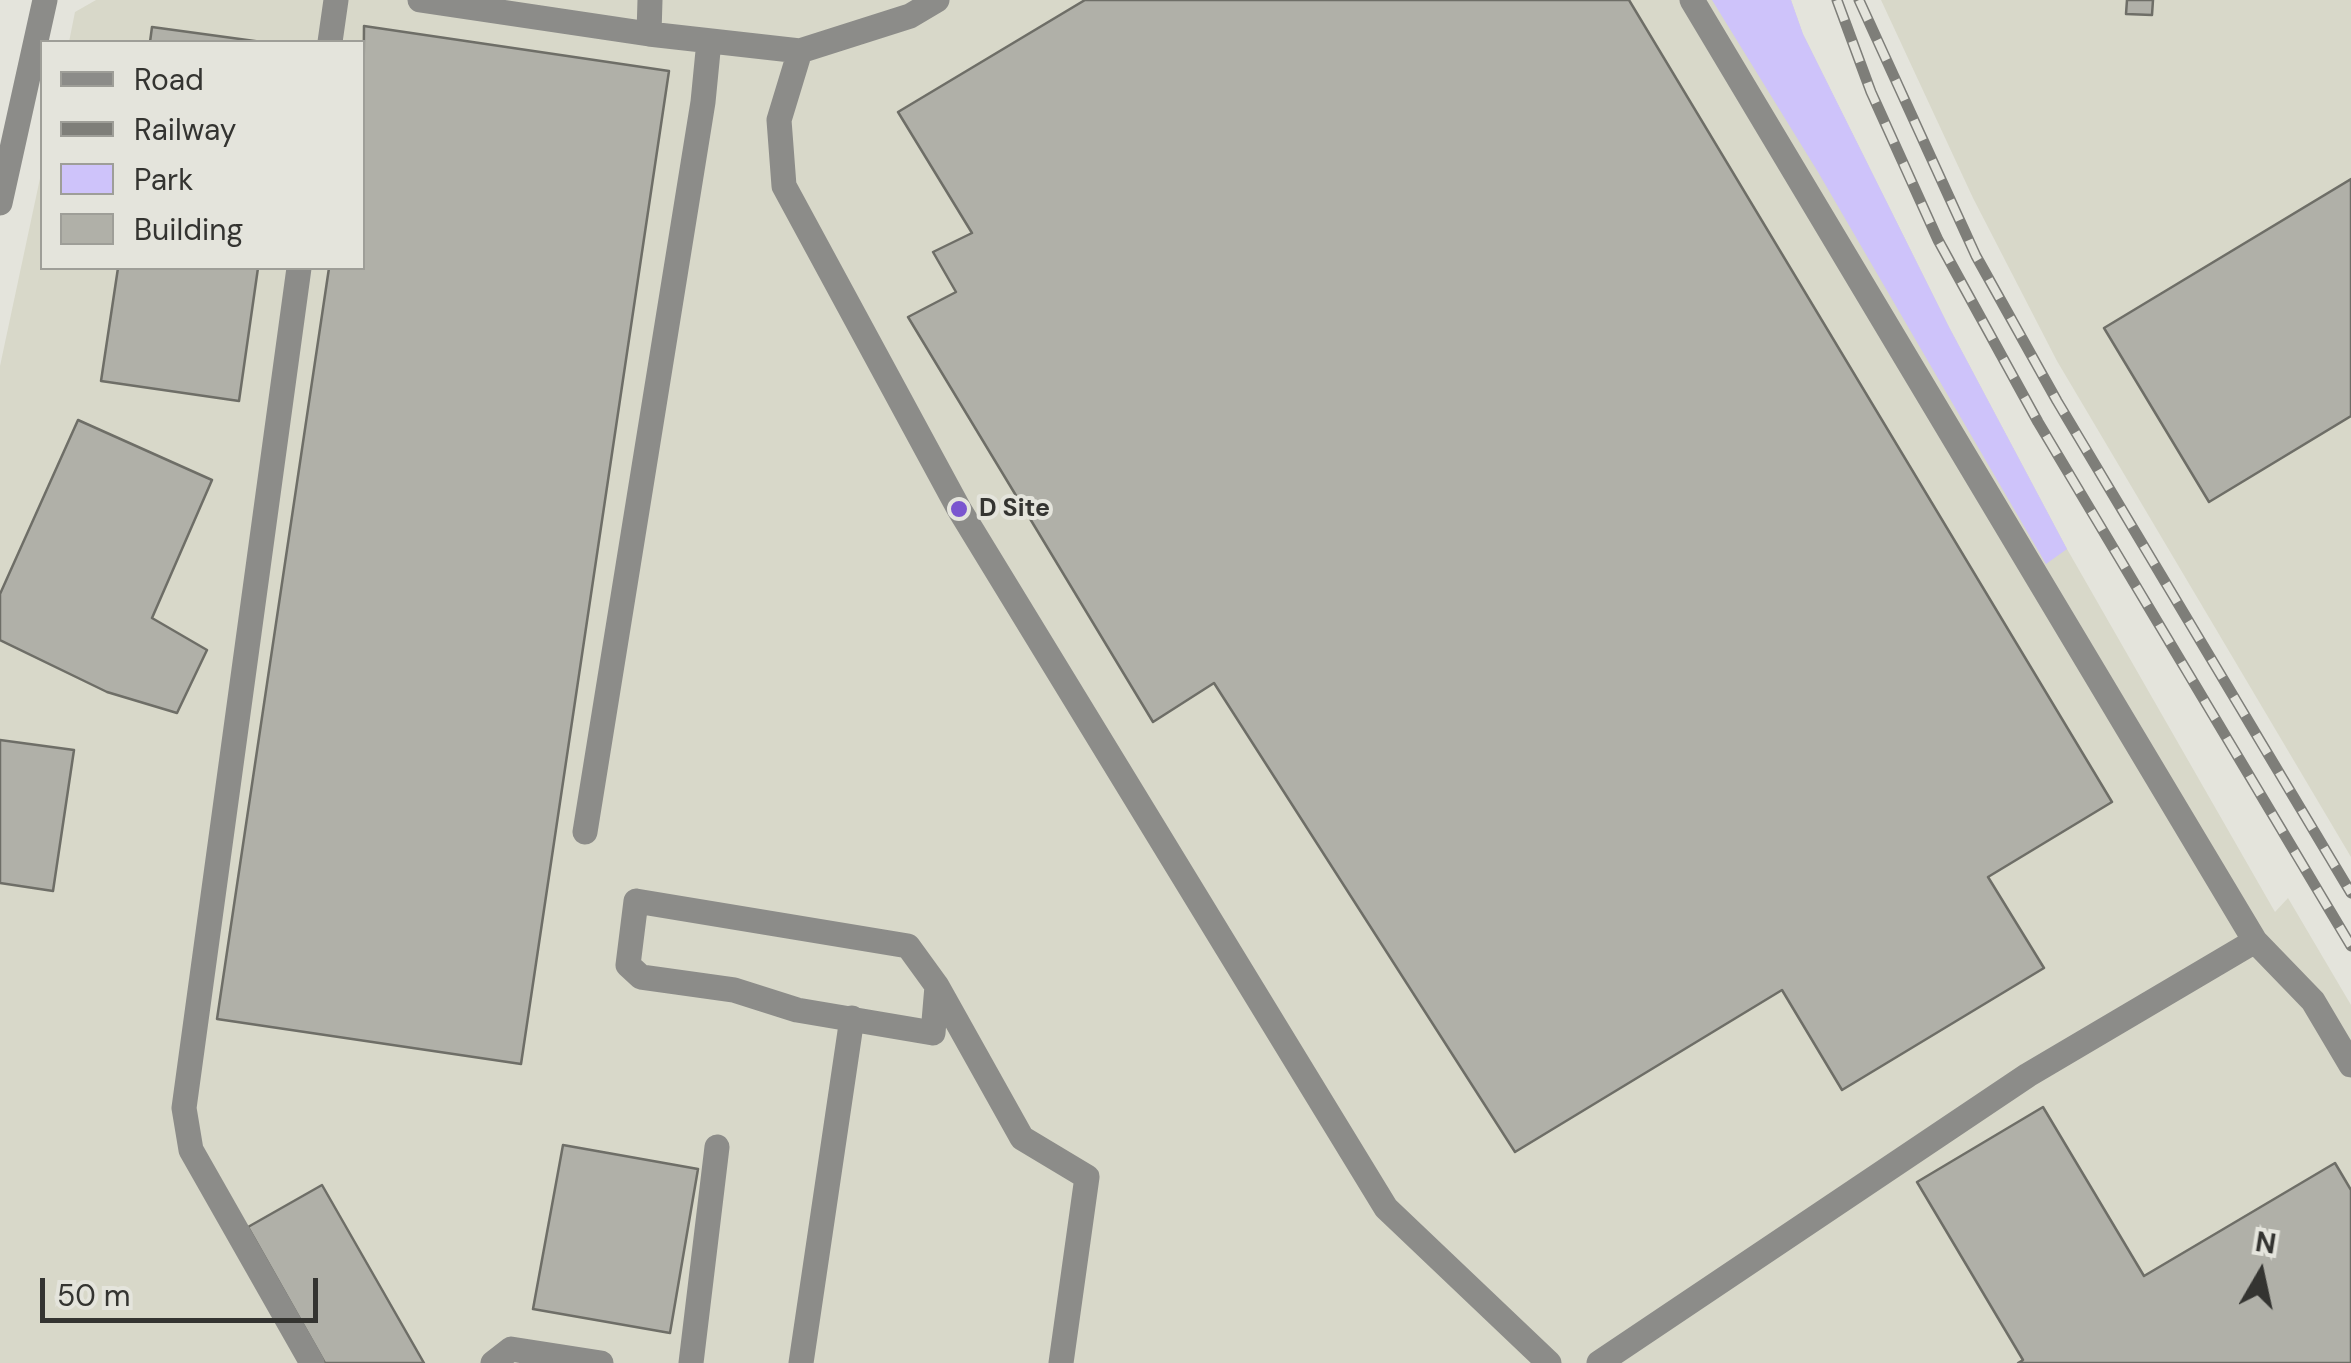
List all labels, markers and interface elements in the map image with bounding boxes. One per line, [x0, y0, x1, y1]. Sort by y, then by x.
legend [40, 40, 365, 270]
text: Road [134, 60, 204, 99]
text: Railway [134, 110, 237, 149]
text: Park [134, 160, 193, 199]
text: Building [134, 210, 243, 249]
place label: D Site [979, 494, 1050, 524]
marker: D Site [948, 498, 970, 520]
north arrow [2211, 1223, 2311, 1323]
text: N [2253, 1223, 2279, 1263]
scale bar [45, 1258, 322, 1320]
text: 50 m [57, 1276, 131, 1315]

